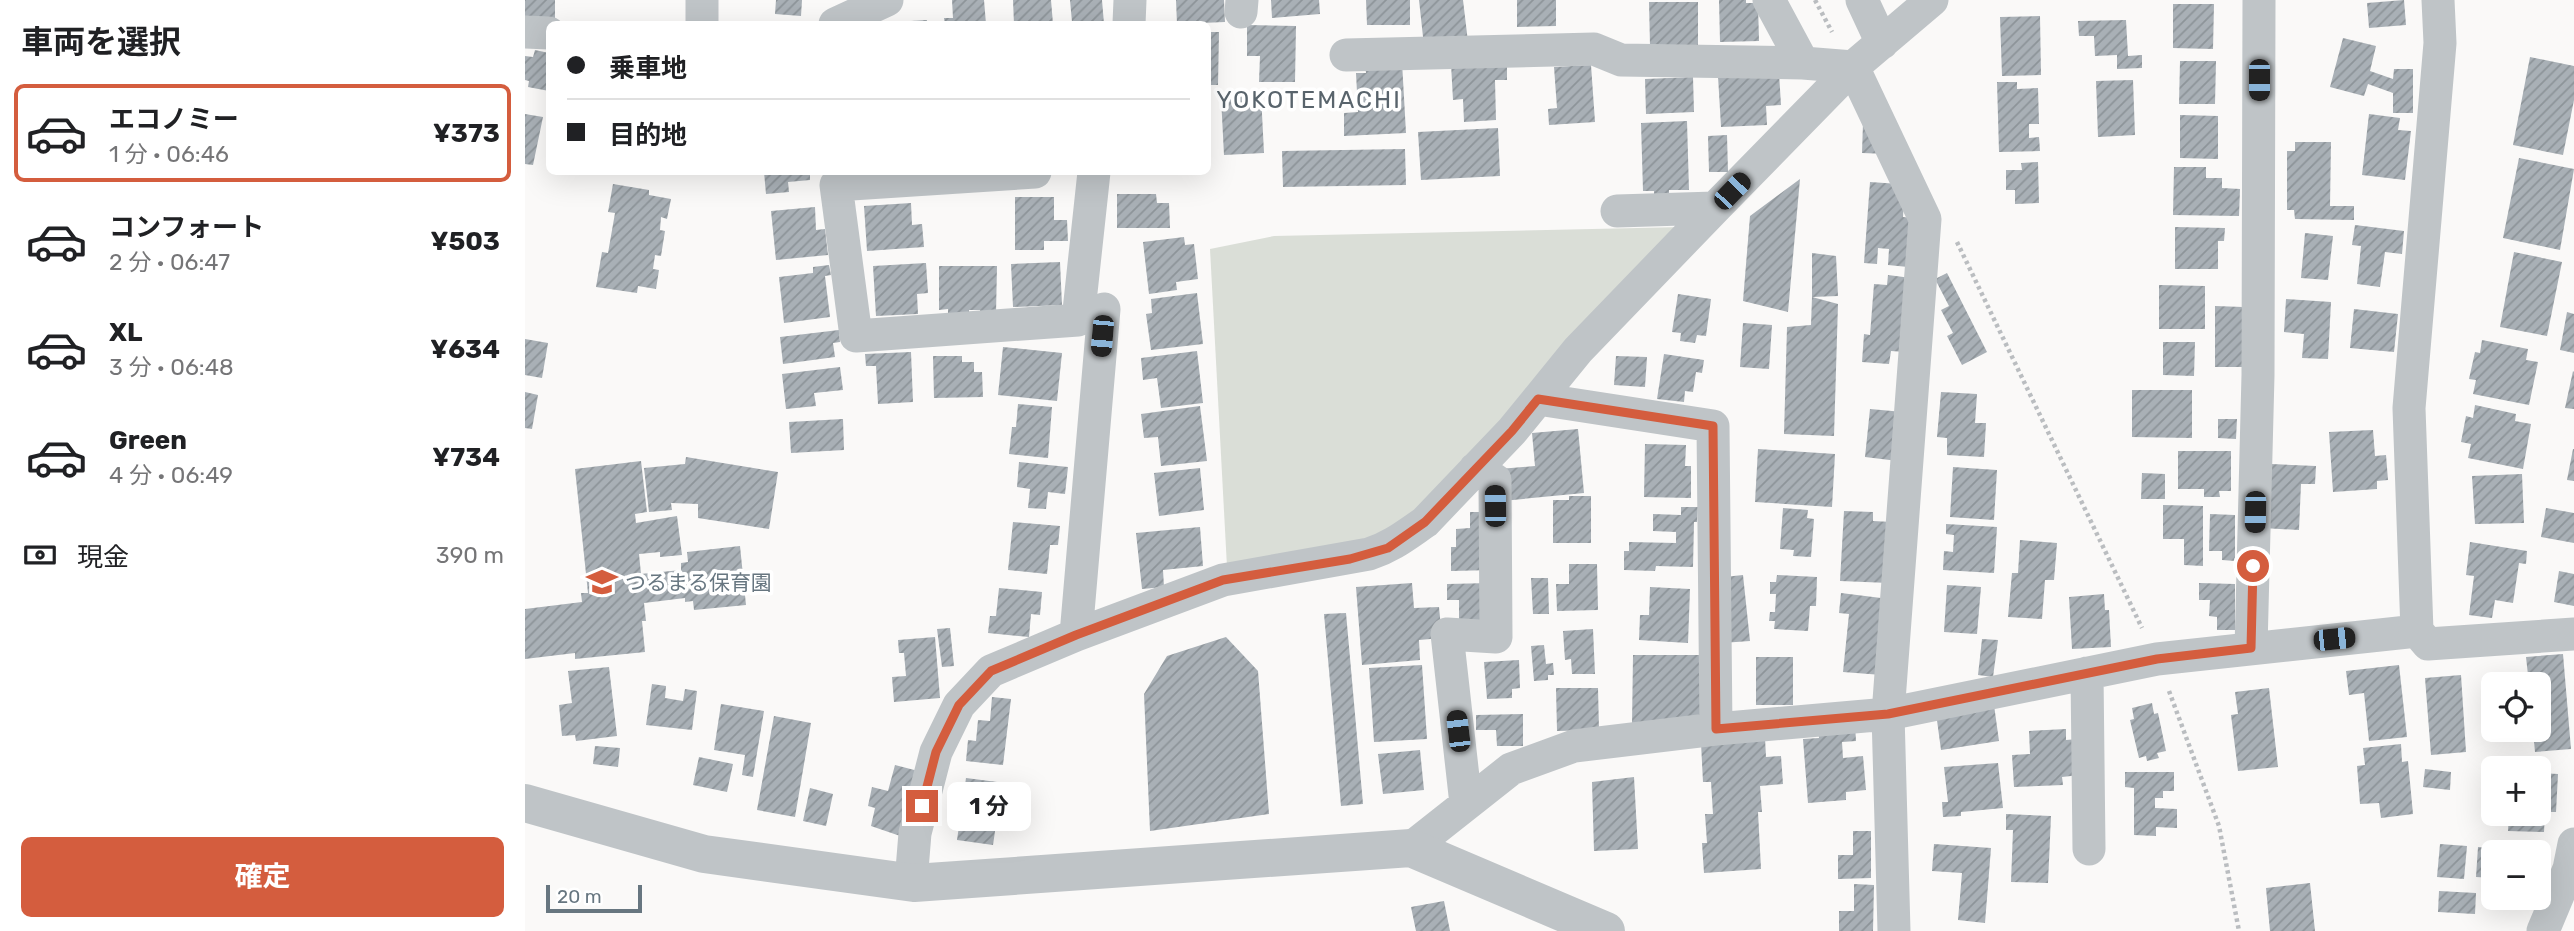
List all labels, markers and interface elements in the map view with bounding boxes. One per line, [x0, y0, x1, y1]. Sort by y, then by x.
text: 車両を選択 [21, 23, 181, 61]
text: 乗車地 [609, 53, 687, 84]
car [2249, 59, 2270, 101]
district label: YOKOTEMACHI [1216, 86, 1402, 114]
icon: car [25, 102, 88, 165]
text: エコノミー [109, 104, 239, 135]
text: ¥373 [433, 118, 500, 149]
text: 目的地 [609, 120, 687, 151]
text: 1 分 · 06:46 [109, 140, 229, 168]
car [1710, 169, 1755, 213]
icon: car [25, 210, 88, 273]
text: コンフォート [109, 212, 264, 243]
text: ¥503 [430, 226, 500, 257]
text: 2 分 · 06:47 [109, 248, 230, 276]
car [1090, 314, 1115, 358]
text: XL [109, 317, 142, 348]
icon: car [25, 318, 88, 381]
text: ¥634 [430, 334, 500, 365]
text: 3 分 · 06:48 [109, 353, 234, 381]
text: Green [109, 425, 187, 456]
icon: car [25, 426, 88, 489]
text: ¥734 [432, 442, 500, 473]
text: 4 分 · 06:49 [109, 461, 233, 489]
car [1485, 485, 1506, 527]
car [2245, 491, 2266, 533]
icon: cash [21, 536, 59, 574]
text: 390 m [436, 541, 504, 569]
text: 現金 [77, 542, 129, 573]
route start [2237, 550, 2269, 582]
school or university icon: つるまる保育園 [585, 565, 619, 599]
place label: つるまる保育園 [625, 570, 772, 595]
car [2313, 626, 2356, 652]
map controls [2481, 672, 2551, 910]
button: locate [2481, 672, 2551, 742]
car [1446, 709, 1471, 753]
button: + [2481, 756, 2551, 826]
callout: 1 分 [947, 782, 1031, 830]
route end [906, 790, 938, 822]
text: 1 分 [969, 792, 1009, 820]
button: 確定 [21, 837, 504, 917]
button: − [2481, 840, 2551, 910]
scale bar [546, 882, 642, 914]
text: 20 m [557, 885, 602, 908]

